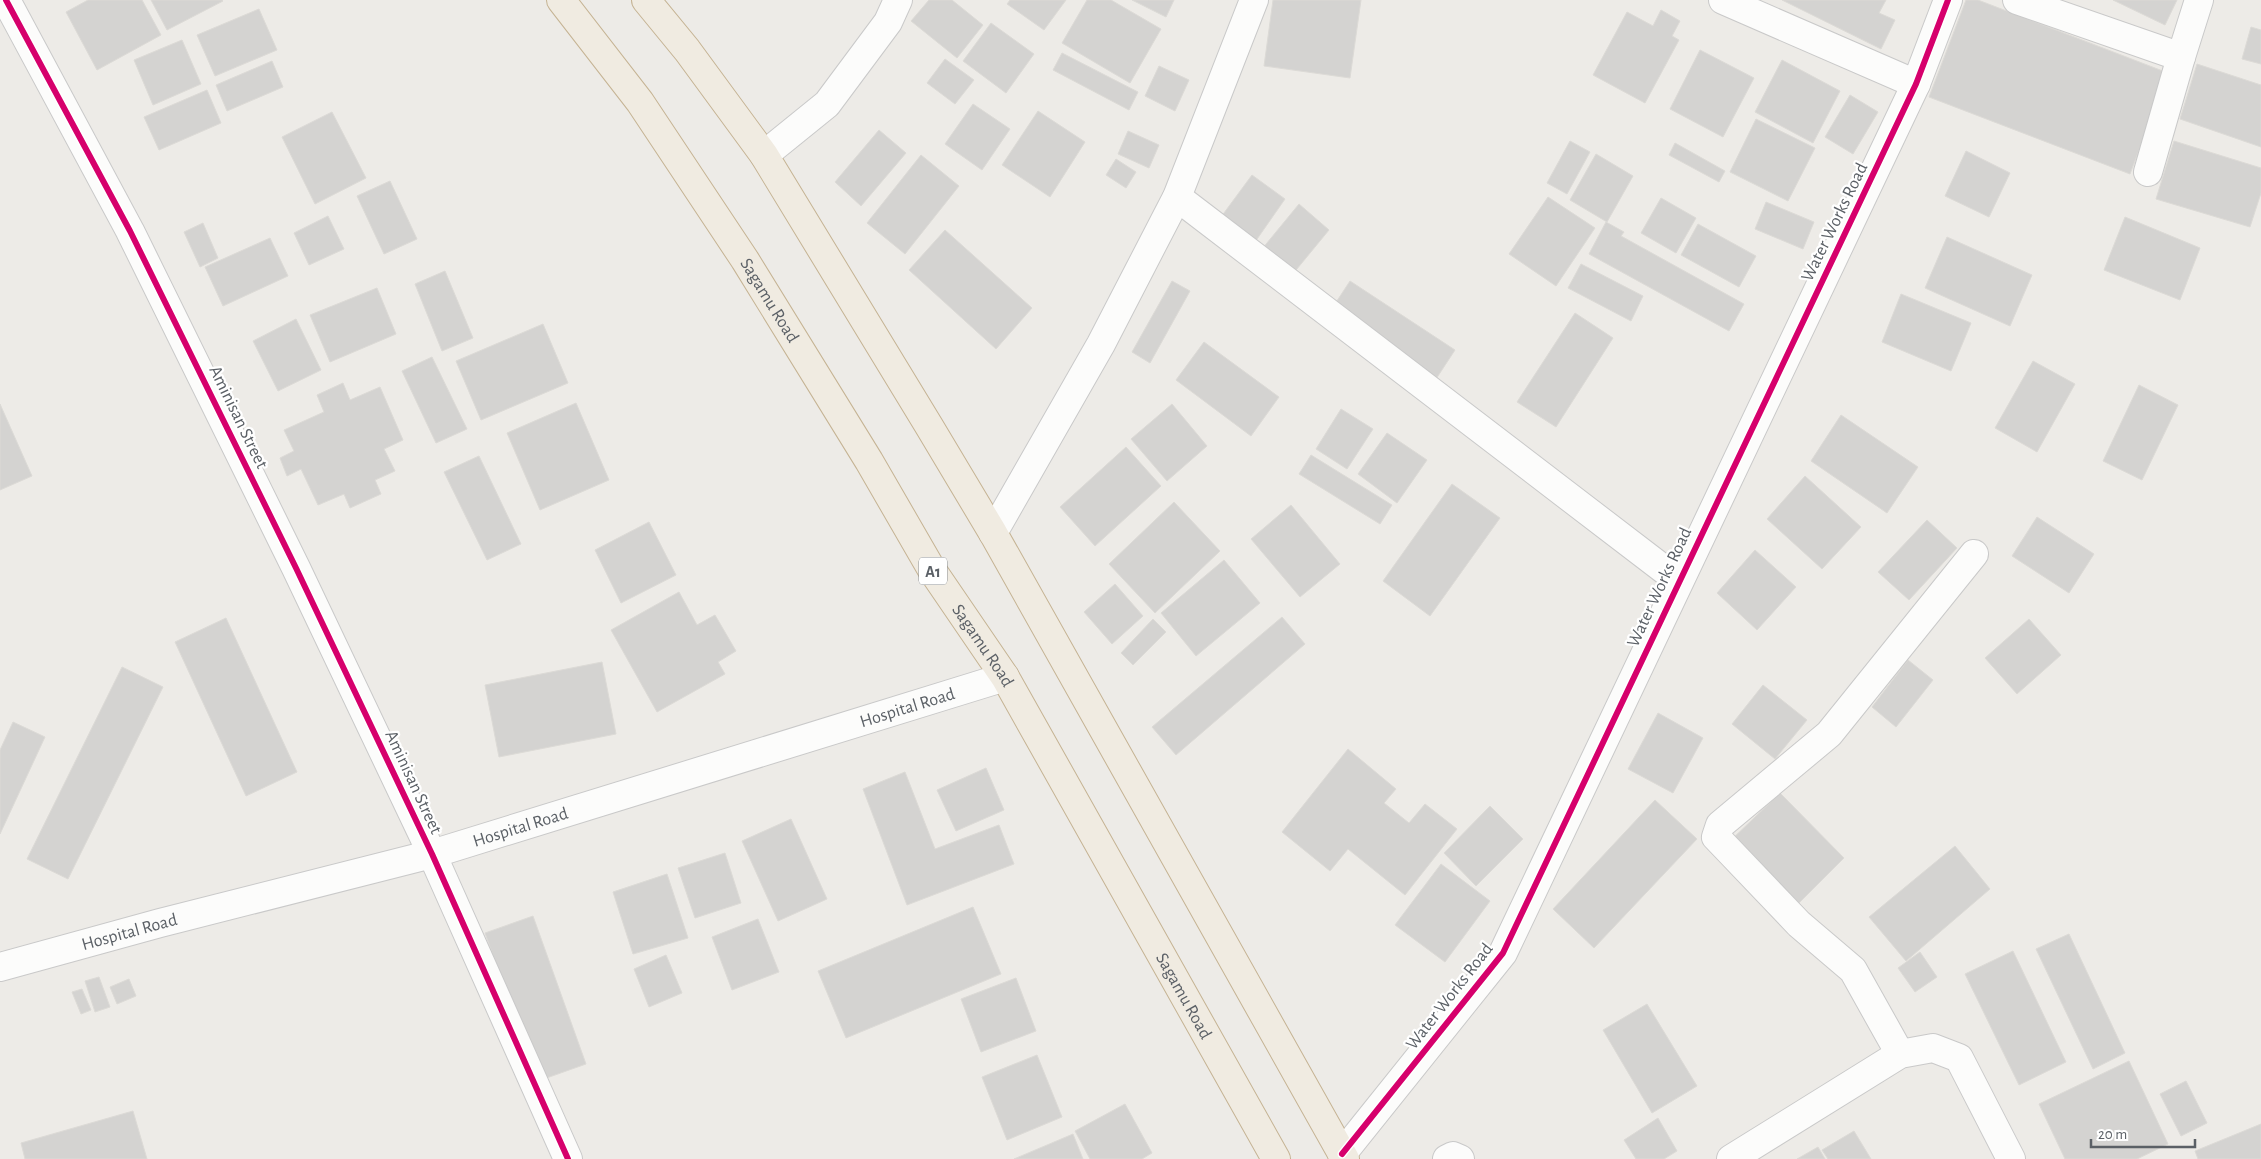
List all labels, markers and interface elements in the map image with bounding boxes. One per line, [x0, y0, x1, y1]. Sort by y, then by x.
street label: Water Works Road [1798, 160, 1871, 285]
street label: Sagamu Road [736, 255, 802, 346]
street label: Aminisan Street [205, 363, 271, 472]
street label: Water Works Road [1624, 525, 1695, 650]
road number: A1 [919, 558, 947, 584]
street label: Sagamu Road [948, 601, 1017, 690]
street label: Hospital Road [858, 685, 957, 731]
street label: Aminisan Street [381, 728, 445, 837]
street label: Hospital Road [471, 805, 570, 851]
street label: Hospital Road [80, 911, 179, 954]
street label: Water Works Road [1403, 940, 1497, 1053]
street label: Sagamu Road [1152, 950, 1215, 1042]
scale bar [2091, 1116, 2195, 1148]
text: 20 m [2098, 1127, 2127, 1142]

